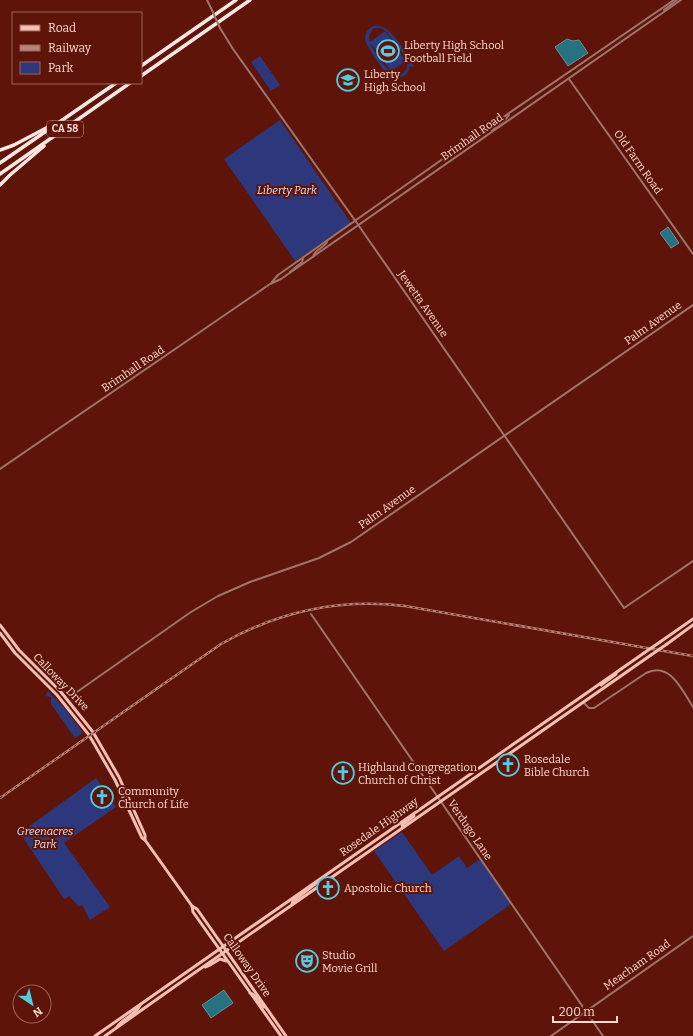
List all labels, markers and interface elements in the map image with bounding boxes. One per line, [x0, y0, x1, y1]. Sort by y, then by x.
legend [12, 12, 142, 84]
text: Road [48, 21, 76, 35]
sports icon: Liberty High School Football Field [375, 38, 401, 64]
place label: Liberty High School Football Field [404, 39, 504, 65]
text: Railway [48, 41, 92, 55]
text: Park [48, 61, 74, 75]
school or university icon: Liberty High School [335, 67, 361, 93]
place label: Liberty High School [364, 68, 426, 94]
street label: Brimhall Road [439, 111, 506, 163]
road number: CA 58 [47, 121, 83, 137]
street label: Old Farm Road [611, 127, 665, 197]
park label: Liberty Park [257, 184, 318, 197]
street label: Jewetta Avenue [395, 267, 451, 340]
street label: Palm Avenue [622, 299, 684, 347]
street label: Brimhall Road [99, 343, 167, 395]
street label: Palm Avenue [356, 483, 418, 531]
street label: Calloway Drive [30, 651, 92, 713]
church icon: Rosedale Bible Church [495, 752, 521, 778]
place label: Rosedale Bible Church [524, 753, 589, 779]
church icon: Highland Congregation Church of Christ [330, 760, 356, 786]
place label: Highland Congregation Church of Christ [358, 761, 477, 787]
church icon: Community Church of Life [89, 784, 115, 810]
place label: Community Church of Life [118, 785, 189, 811]
street label: Rosedale Highway [337, 795, 421, 859]
street label: Verdugo Lane [445, 797, 495, 863]
park label: Greenacres Park [17, 825, 73, 851]
church icon: Apostolic Church [315, 875, 341, 901]
place label: Apostolic Church [344, 882, 432, 895]
street label: Calloway Drive [220, 931, 274, 999]
street label: Meacham Road [601, 937, 673, 993]
theatre icon: Studio Movie Grill [294, 948, 320, 974]
place label: Studio Movie Grill [322, 949, 377, 975]
north arrow [12, 984, 52, 1024]
scale bar [553, 998, 617, 1024]
text: N [30, 1004, 45, 1020]
text: 200 m [559, 1005, 595, 1019]

